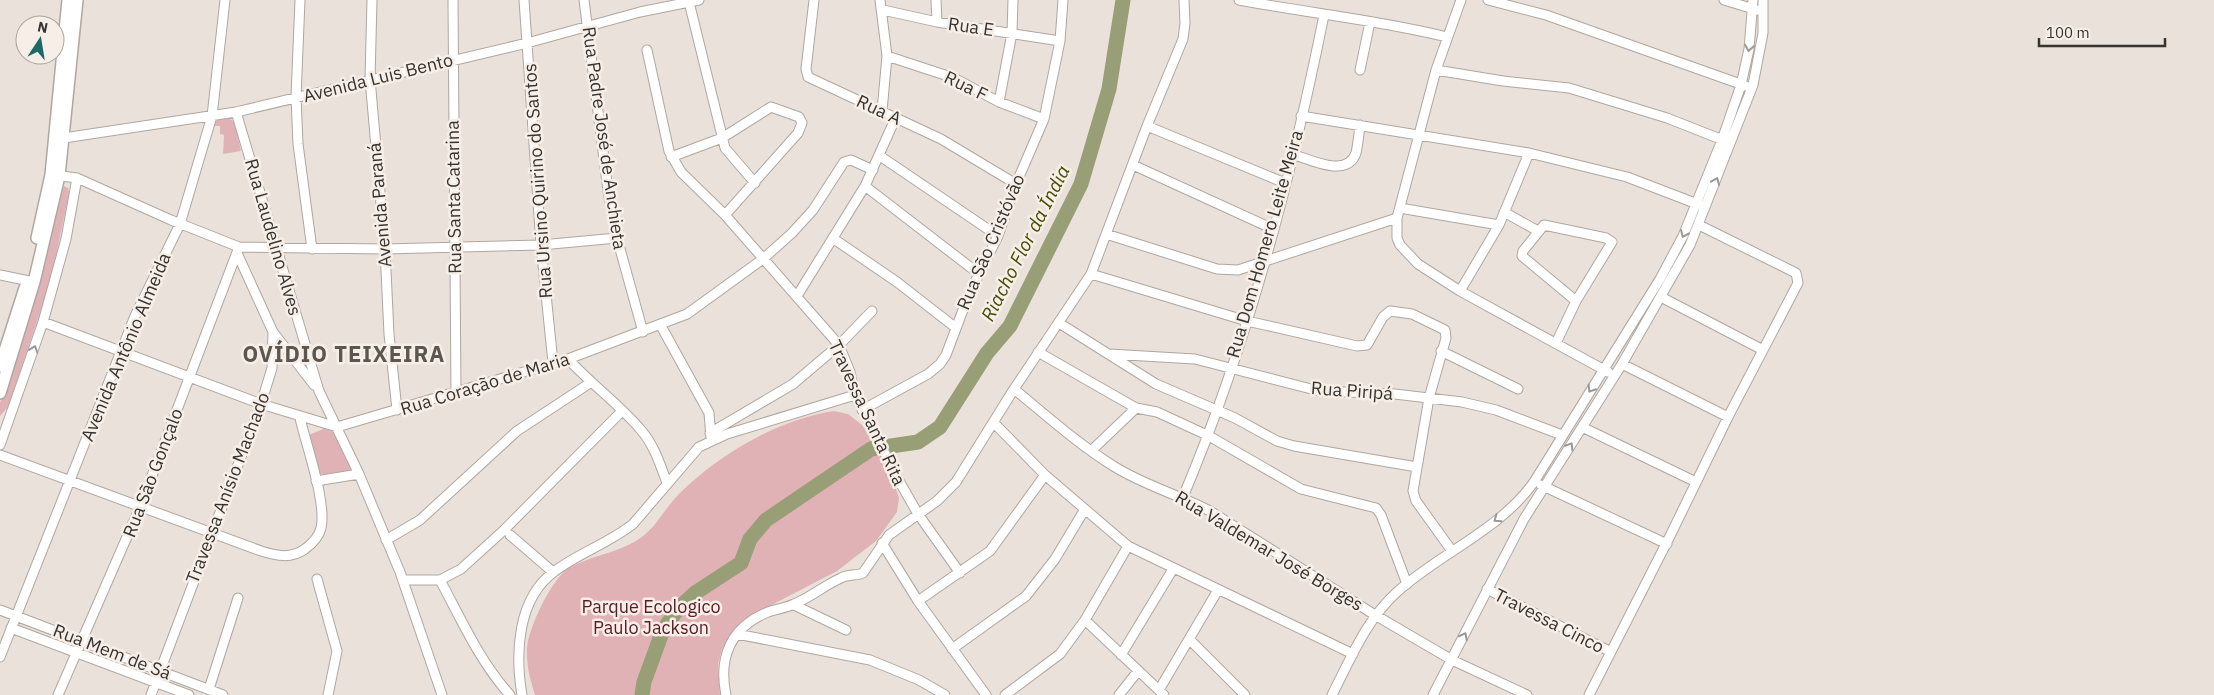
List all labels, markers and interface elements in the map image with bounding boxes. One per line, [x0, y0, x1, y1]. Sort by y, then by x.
street label: Rua E [947, 12, 996, 41]
north arrow [15, 15, 65, 65]
scale bar [2039, 15, 2165, 47]
text: N [36, 17, 50, 37]
text: 100 m [2046, 23, 2090, 42]
street label: Rua Padre José de Anchieta [577, 25, 632, 251]
one-way arrow [1744, 44, 1754, 53]
street label: Avenida Luis Bento [301, 48, 455, 107]
street label: Rua Ursino Quirino do Santos [518, 63, 557, 299]
street label: Rua F [941, 65, 992, 106]
street label: Rua A [853, 89, 906, 130]
street label: Rua Santa Catarina [441, 120, 466, 274]
street label: Rua Dom Homero Leite Meira [1221, 127, 1308, 360]
street label: Avenida Paraná [363, 141, 396, 268]
street label: Rua Laudelino Alves [240, 156, 307, 318]
water label: Riacho Flor da Índia [975, 161, 1075, 325]
street label: Rua São Cristóvão [952, 170, 1030, 313]
one-way arrow [1710, 178, 1720, 186]
one-way arrow [1679, 229, 1690, 238]
street label: Avenida Antônio Almeida [75, 249, 176, 445]
street label: Travessa Santa Rita [824, 336, 911, 489]
district label: OVÍDIO TEIXEIRA [243, 339, 445, 368]
one-way arrow [28, 345, 38, 354]
street label: Rua Coração de Maria [398, 347, 573, 420]
street label: Rua Piripá [1310, 376, 1394, 405]
one-way arrow [1588, 383, 1598, 392]
street label: Travessa Anísio Machado [180, 389, 275, 587]
street label: Rua São Gonçalo [117, 405, 188, 541]
one-way arrow [1564, 442, 1574, 451]
street label: Rua Valdemar José Borges [1171, 485, 1367, 616]
one-way arrow [1493, 513, 1503, 522]
street label: Travessa Cinco [1490, 583, 1608, 658]
park label: Parque Ecologico Paulo Jackson [582, 595, 720, 639]
street label: Rua Mem de Sá [50, 618, 175, 685]
one-way arrow [1458, 632, 1468, 641]

